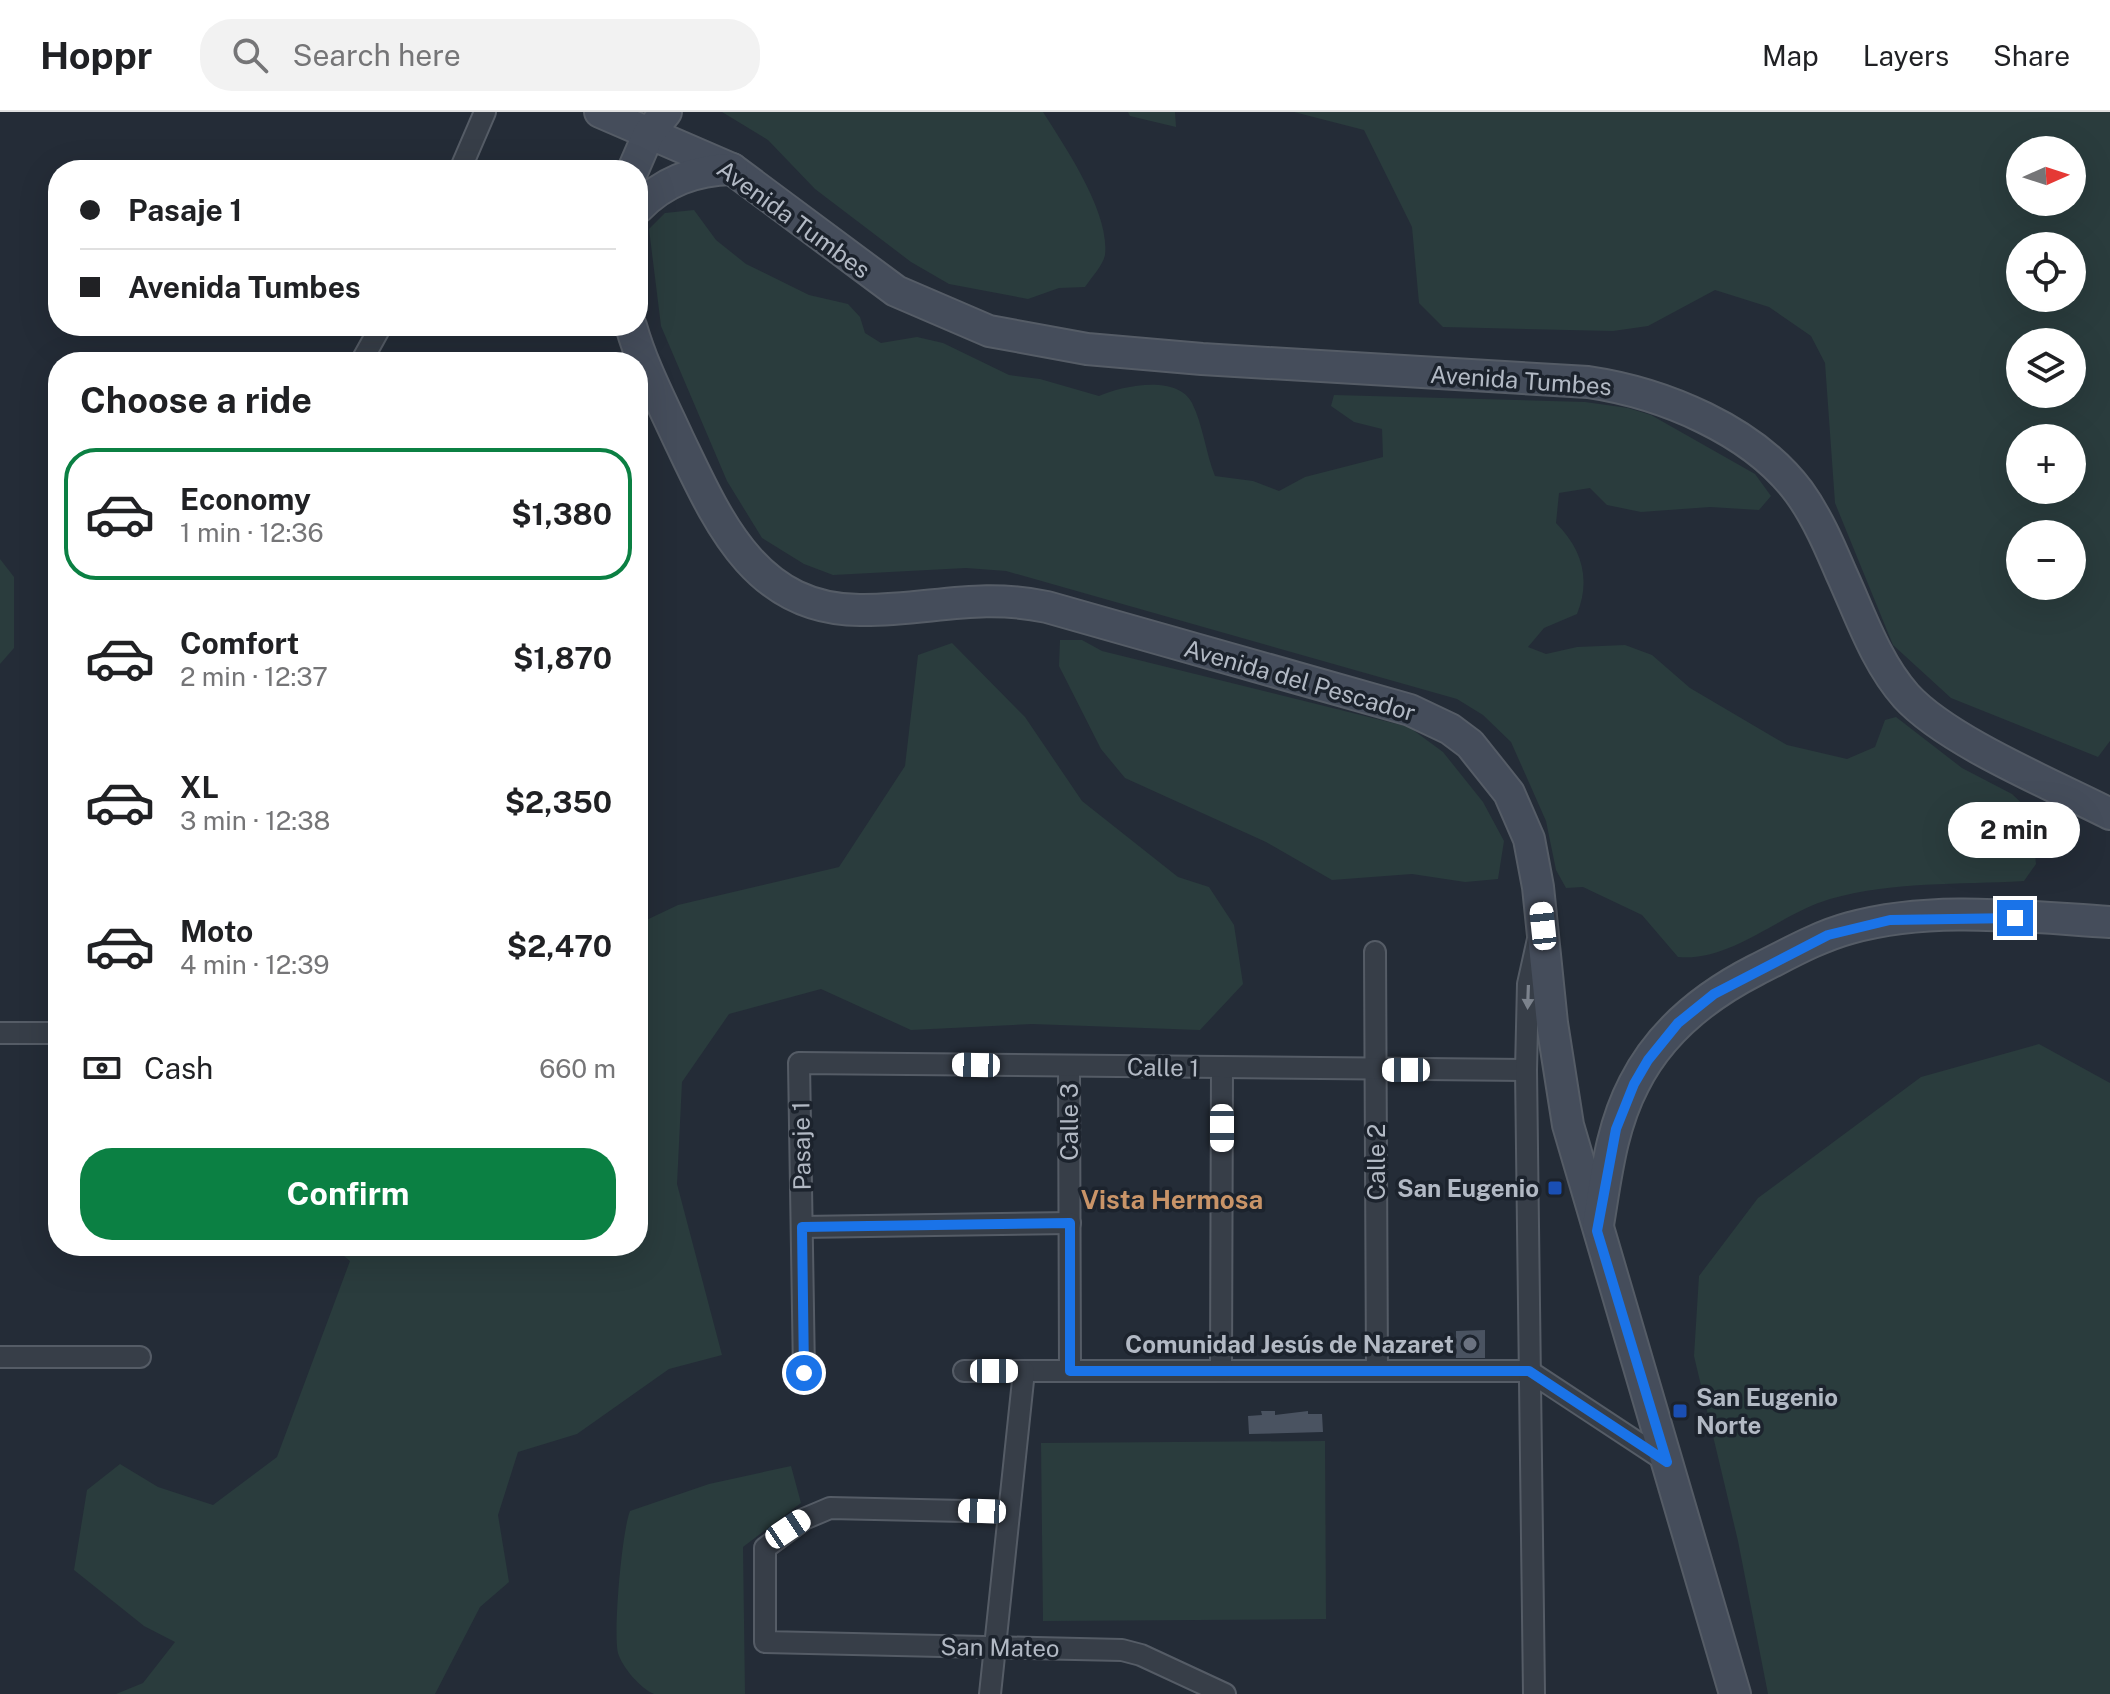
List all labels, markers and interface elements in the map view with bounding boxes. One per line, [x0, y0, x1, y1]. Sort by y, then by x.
search box [200, 19, 760, 91]
text: Hoppr [40, 33, 152, 78]
icon: search [228, 33, 272, 77]
text: Search here [292, 37, 461, 73]
text: Map [1762, 39, 1819, 72]
text: Layers [1863, 39, 1949, 72]
text: Share [1993, 39, 2070, 72]
north arrow [2006, 136, 2086, 216]
map controls [2006, 136, 2086, 600]
street label: Avenida Tumbes [712, 154, 876, 284]
text: Pasaje 1 [128, 192, 242, 228]
button: locate [2006, 232, 2086, 312]
text: Avenida Tumbes [128, 269, 361, 305]
button: layers [2006, 328, 2086, 408]
street label: Avenida Tumbes [1429, 360, 1613, 400]
text: Choose a ride [80, 379, 312, 421]
button: + [2006, 424, 2086, 504]
icon: car [84, 478, 156, 550]
text: Economy [180, 481, 311, 517]
text: $1,380 [511, 496, 612, 532]
text: 1 min · 12:36 [180, 517, 324, 548]
button: − [2006, 520, 2086, 600]
icon: car [84, 622, 156, 694]
text: Comfort [180, 625, 299, 661]
street label: Avenida del Pescador [1181, 634, 1419, 726]
text: $1,870 [513, 640, 612, 676]
text: 2 min · 12:37 [180, 661, 328, 692]
icon: car [84, 766, 156, 838]
text: XL [180, 769, 219, 805]
text: $2,350 [505, 784, 612, 820]
callout: 2 min [1949, 802, 2081, 858]
text: 3 min · 12:38 [180, 805, 330, 836]
text: 2 min [1980, 814, 2048, 845]
route end [1997, 900, 2033, 936]
car [1529, 901, 1557, 951]
icon: car [84, 910, 156, 982]
text: Moto [180, 913, 253, 949]
text: $2,470 [507, 928, 612, 964]
text: 4 min · 12:39 [180, 949, 330, 980]
one-way arrow [1521, 985, 1534, 1010]
icon: cash [80, 1046, 124, 1090]
text: Cash [144, 1050, 213, 1086]
street label: Calle 1 [1127, 1052, 1199, 1082]
text: 660 m [539, 1053, 616, 1084]
car [952, 1053, 1000, 1077]
car [1382, 1058, 1430, 1082]
street label: Calle 3 [1055, 1083, 1083, 1161]
street label: Pasaje 1 [786, 1101, 816, 1191]
car [1210, 1104, 1234, 1152]
street label: Calle 2 [1362, 1124, 1390, 1200]
button: Confirm [80, 1148, 616, 1240]
place label: San Eugenio [1397, 1174, 1539, 1202]
marker: San Eugenio [1546, 1179, 1564, 1197]
district label: Vista Hermosa [1081, 1184, 1263, 1215]
place label: Comunidad Jesús de Nazaret [1125, 1330, 1454, 1358]
marker: Comunidad Jesús de Nazaret [1461, 1335, 1479, 1353]
route start [786, 1355, 822, 1391]
car [970, 1359, 1018, 1383]
place label: San Eugenio Norte [1696, 1383, 1838, 1439]
marker: San Eugenio Norte [1671, 1402, 1689, 1420]
car [958, 1498, 1006, 1524]
car [761, 1506, 815, 1552]
street label: San Mateo [940, 1632, 1060, 1662]

